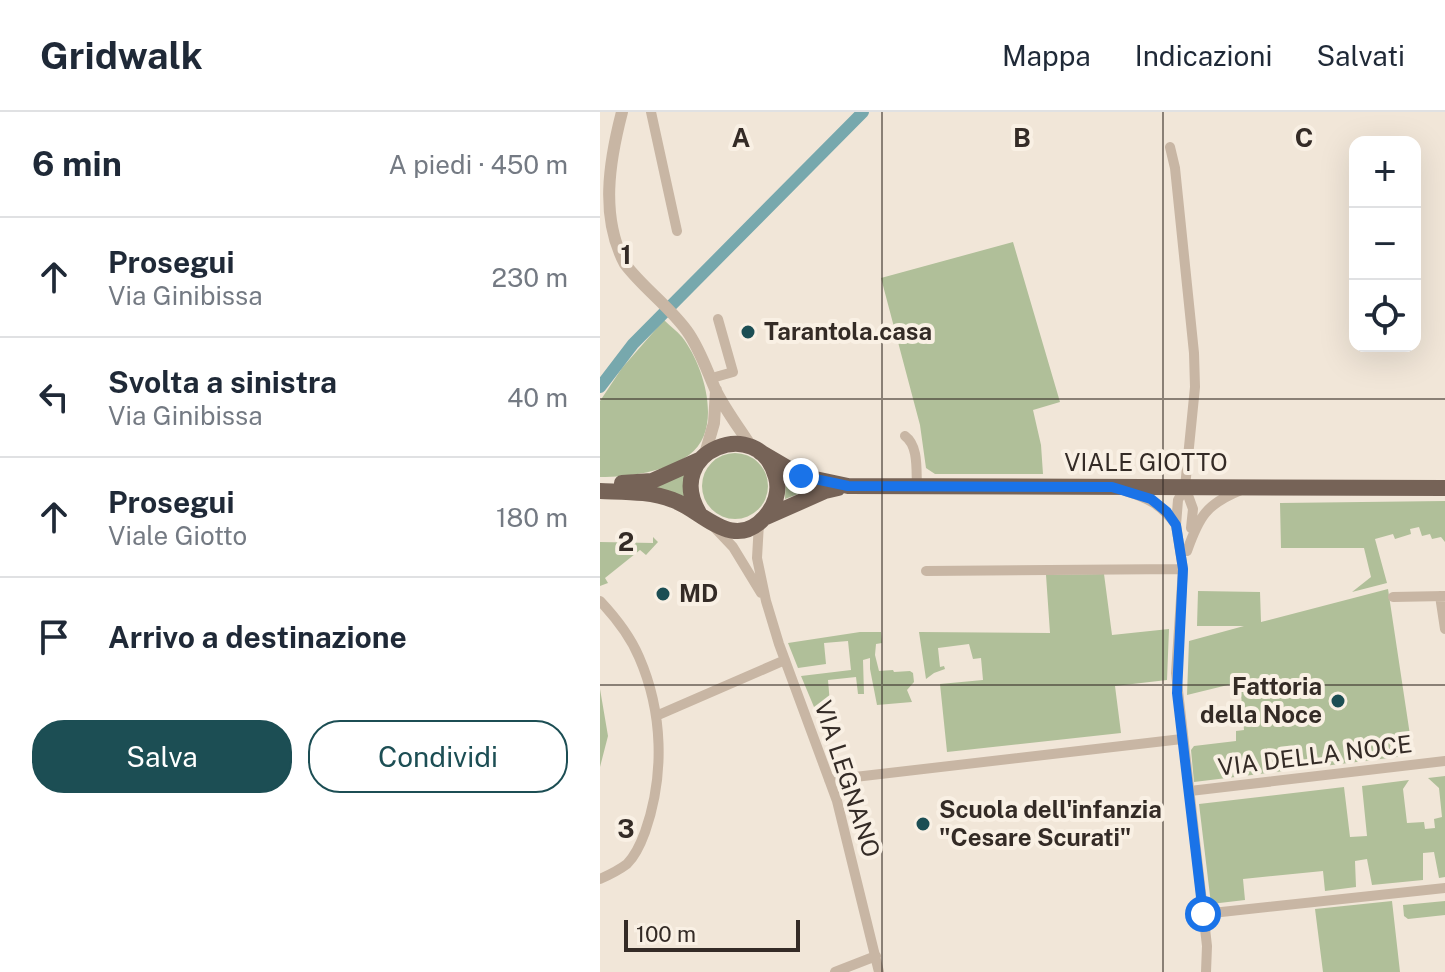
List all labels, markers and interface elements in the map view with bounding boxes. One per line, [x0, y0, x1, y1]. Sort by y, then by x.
text: Gridwalk [40, 33, 203, 78]
text: Mappa [1002, 39, 1091, 72]
text: Indicazioni [1135, 39, 1272, 72]
text: Salvati [1316, 39, 1405, 72]
text: A [732, 122, 751, 153]
text: B [1013, 122, 1031, 153]
text: C [1295, 122, 1313, 153]
map controls [1349, 136, 1421, 352]
button: + [1349, 136, 1421, 208]
text: 6 min [32, 144, 122, 184]
text: A piedi · 450 m [389, 149, 568, 180]
button: − [1349, 208, 1421, 280]
text: 1 [620, 239, 632, 270]
text: Prosegui [108, 244, 235, 280]
icon: ahead [32, 255, 76, 299]
text: 230 m [492, 262, 568, 293]
text: Via Ginibissa [108, 280, 263, 311]
button: locate [1349, 280, 1421, 352]
place label: Tarantola.casa [764, 317, 932, 345]
marker: Tarantola.casa [739, 323, 757, 341]
text: Svolta a sinistra [108, 364, 337, 400]
icon: left [32, 375, 76, 419]
text: 40 m [507, 382, 568, 413]
text: Via Ginibissa [108, 400, 263, 431]
street label: VIALE GIOTTO [1064, 448, 1228, 476]
route end [783, 458, 819, 494]
text: Prosegui [108, 484, 235, 520]
icon: ahead [32, 495, 76, 539]
text: 180 m [496, 502, 568, 533]
text: Viale Giotto [108, 520, 247, 551]
text: 2 [618, 526, 634, 557]
place label: MD [679, 579, 718, 607]
marker: MD [654, 585, 672, 603]
icon: arrive [32, 615, 76, 659]
text: Arrivo a destinazione [108, 619, 407, 655]
place label: Fattoria della Noce [1200, 672, 1322, 728]
marker: Fattoria della Noce [1329, 692, 1347, 710]
street label: VIA LEGNANO [809, 697, 886, 861]
button: Salva [32, 720, 292, 793]
button: Condividi [308, 720, 568, 793]
street label: VIA DELLA NOCE [1216, 729, 1414, 781]
place label: Scuola dell'infanzia "Cesare Scurati" [939, 795, 1162, 851]
text: 3 [617, 813, 635, 844]
marker: Scuola dell'infanzia "Cesare Scurati" [914, 815, 932, 833]
route start [1185, 896, 1221, 932]
scale bar [624, 916, 800, 952]
text: 100 m [636, 921, 696, 947]

